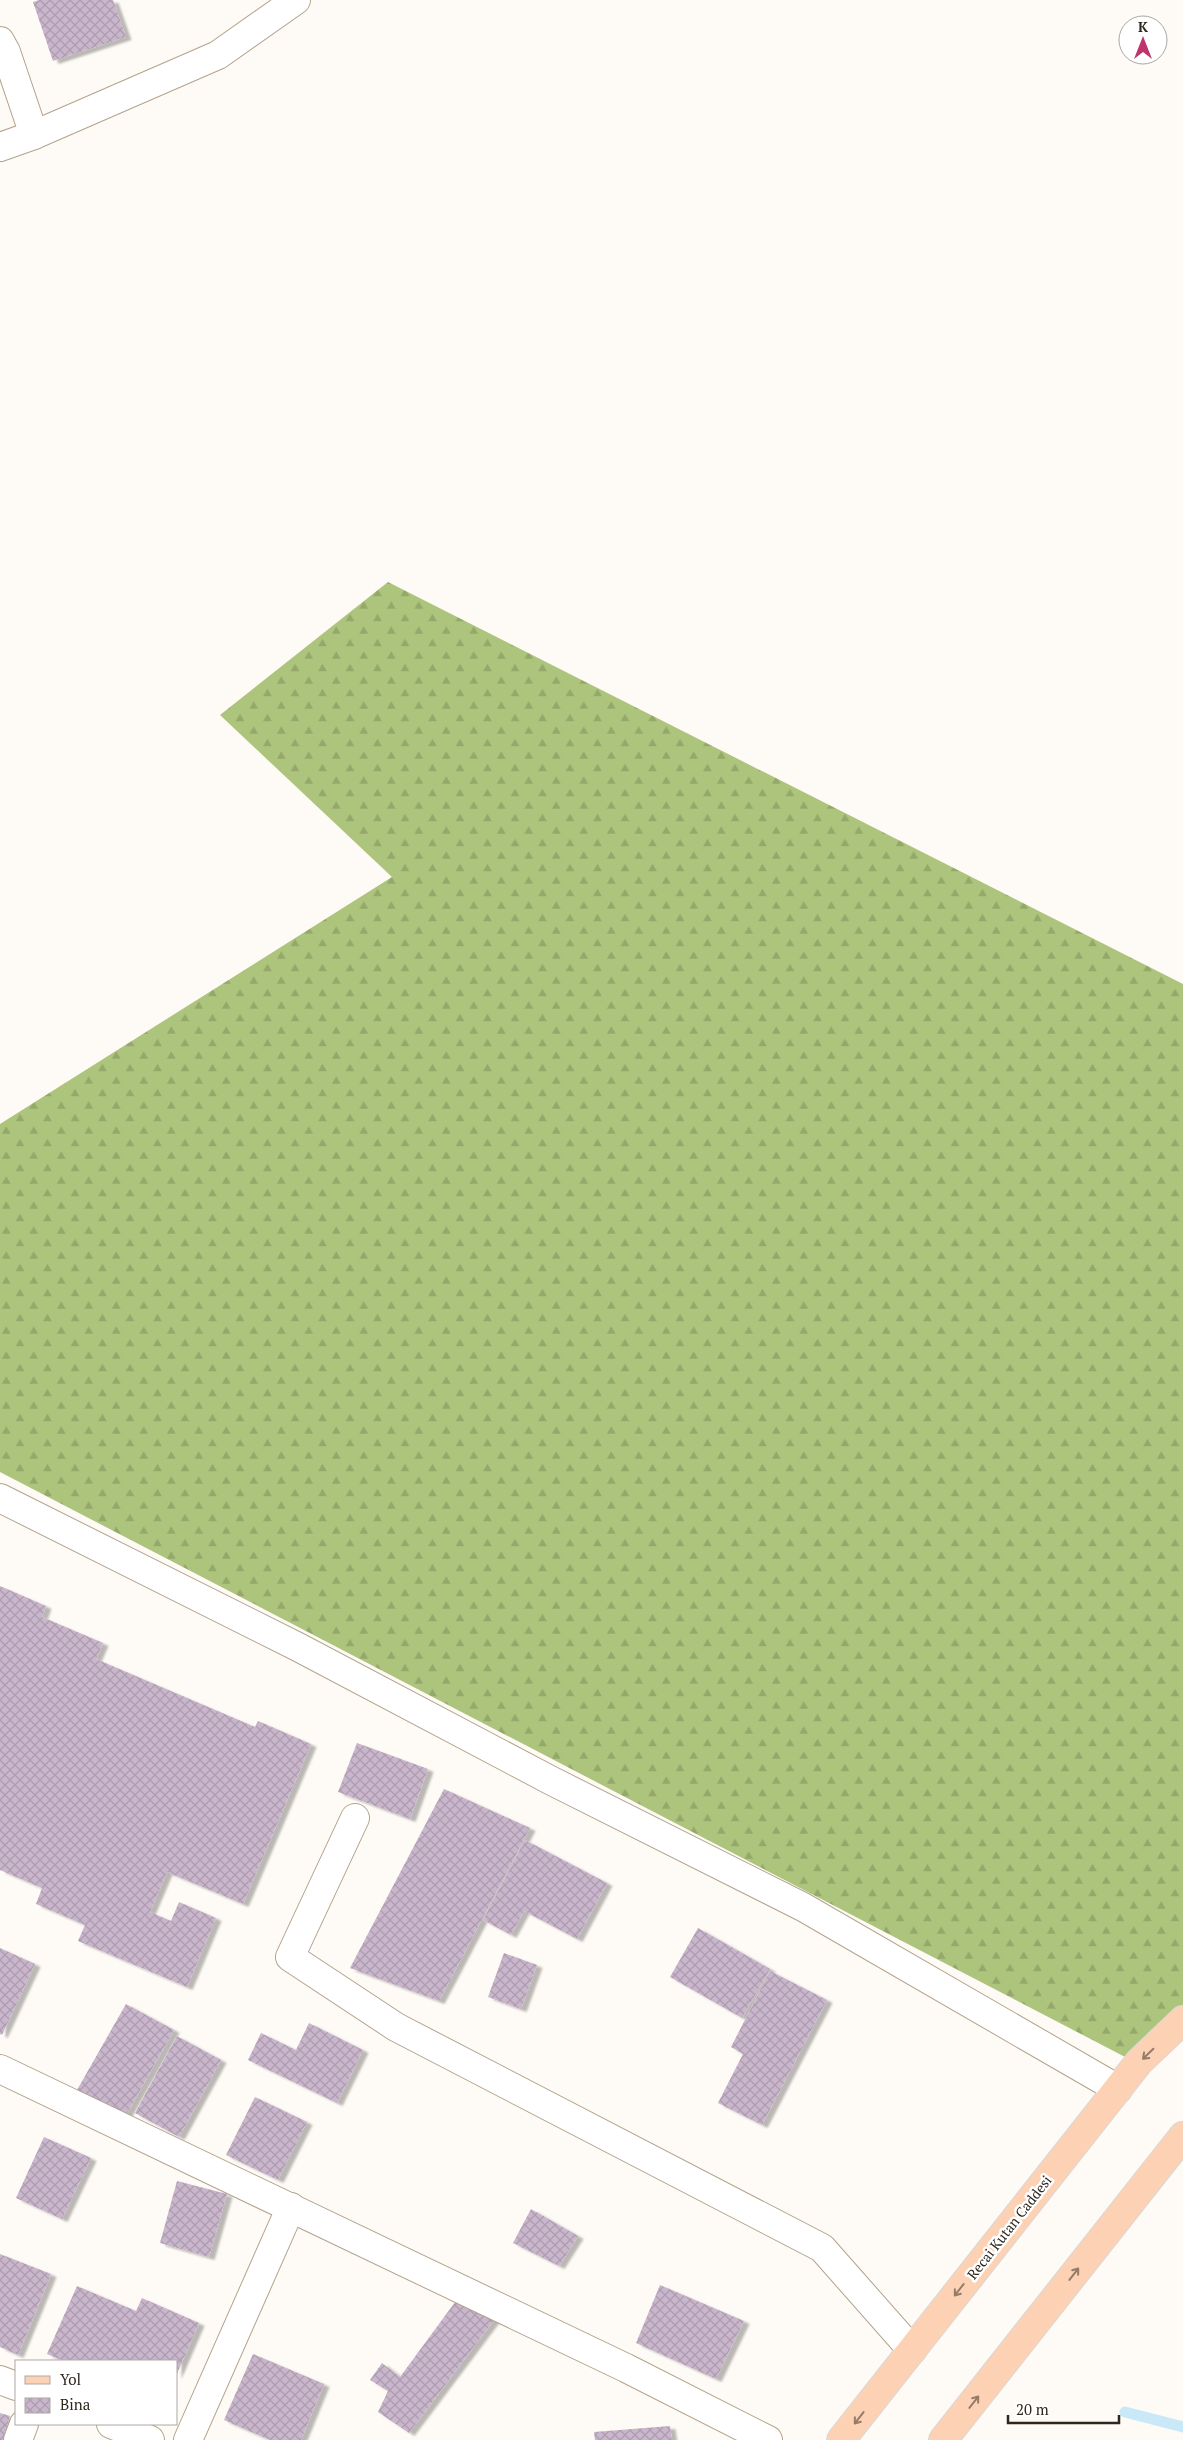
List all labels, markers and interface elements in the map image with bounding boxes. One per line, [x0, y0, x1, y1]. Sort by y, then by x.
north arrow [1118, 15, 1168, 65]
text: K [1138, 17, 1148, 36]
one-way arrow [1141, 2048, 1154, 2060]
street label: Recai Kutan Caddesi [962, 2171, 1056, 2283]
one-way arrow [1069, 2268, 1080, 2281]
one-way arrow [954, 2283, 965, 2296]
legend [15, 2360, 178, 2425]
text: Yol [60, 2369, 81, 2389]
scale bar [1008, 2392, 1119, 2424]
text: Bina [60, 2394, 91, 2414]
one-way arrow [968, 2396, 979, 2409]
text: 20 m [1016, 2399, 1049, 2419]
one-way arrow [853, 2411, 864, 2424]

